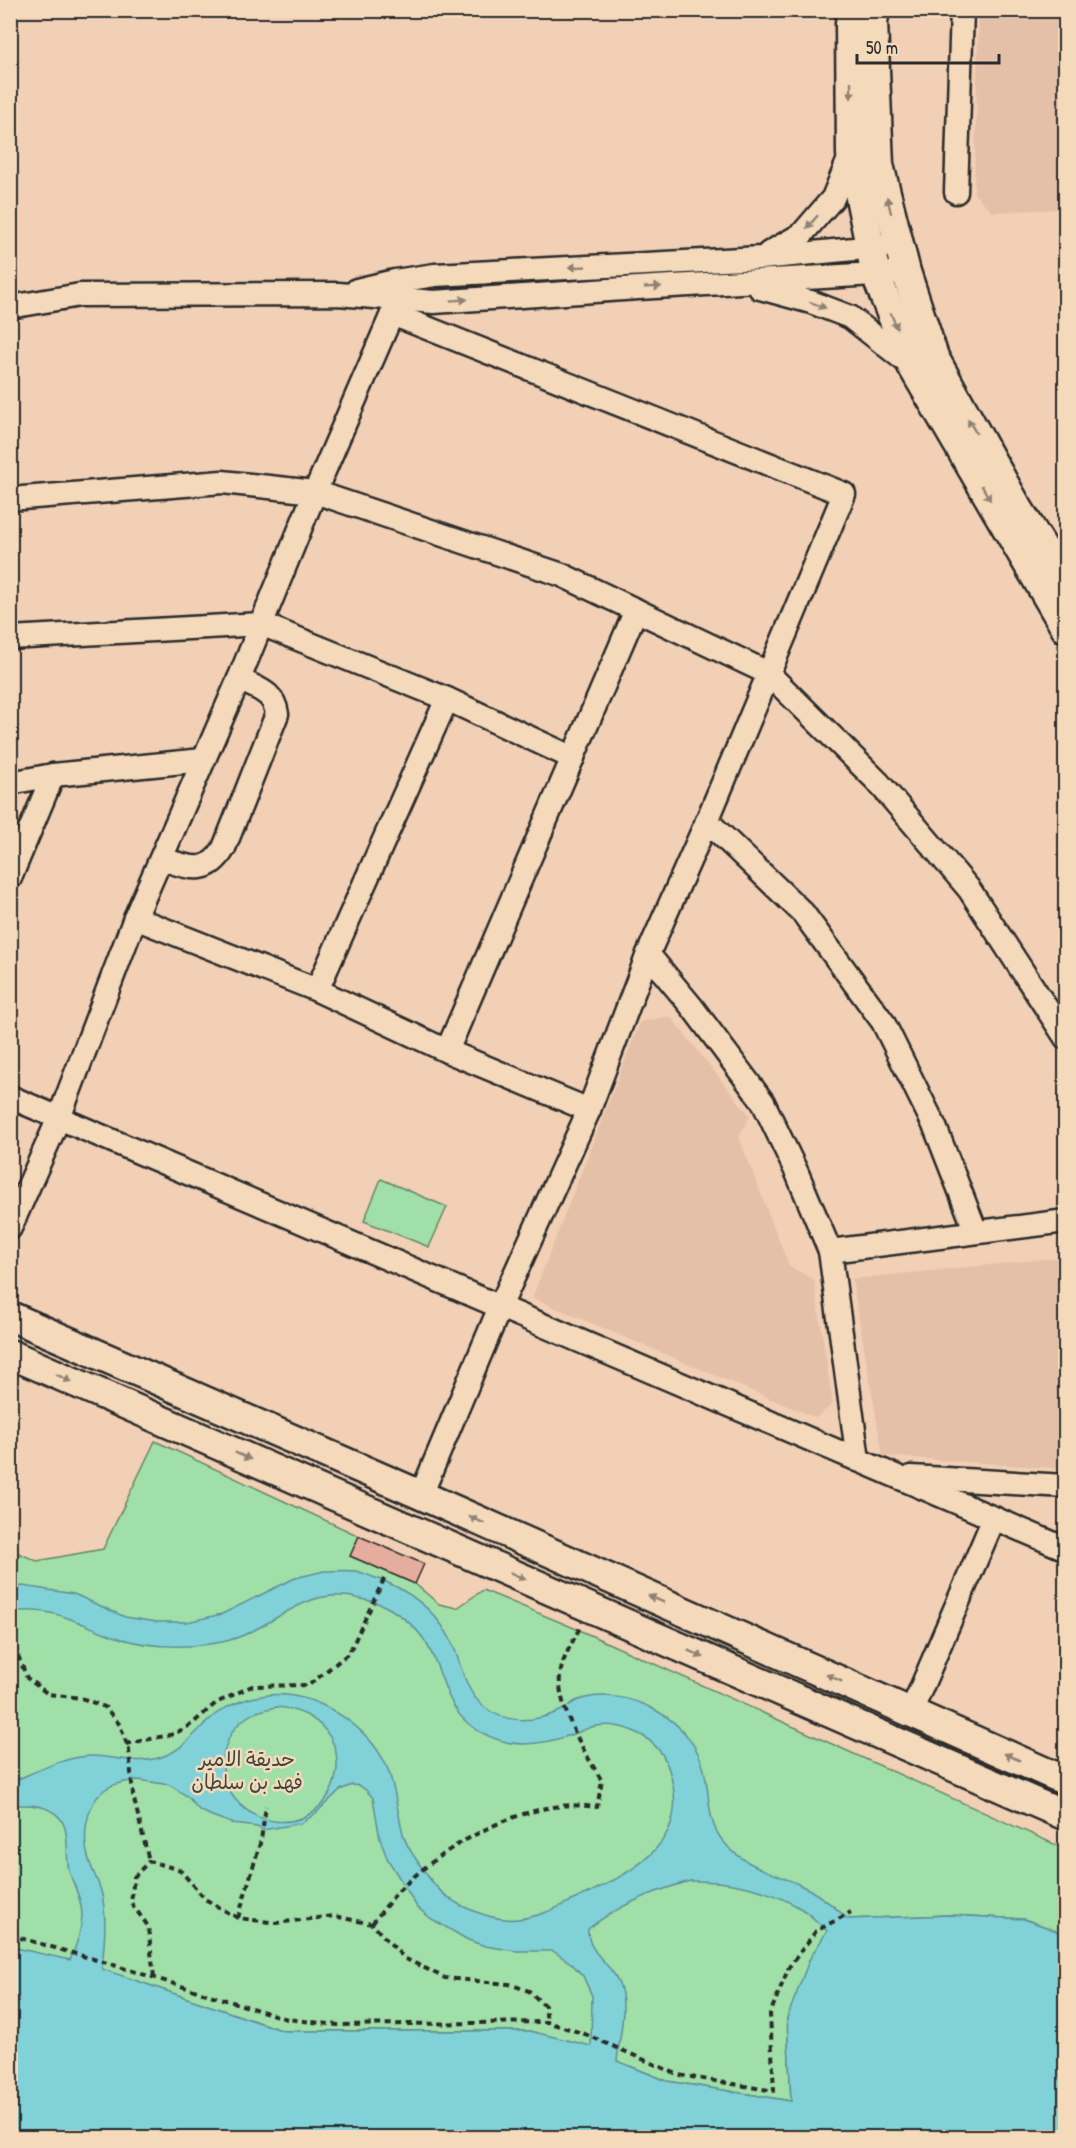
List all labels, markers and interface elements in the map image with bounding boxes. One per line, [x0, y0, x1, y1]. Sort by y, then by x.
scale bar [857, 27, 1000, 65]
text: 50 m [866, 35, 898, 60]
one-way arrow [846, 80, 856, 99]
one-way arrow [884, 196, 894, 214]
one-way arrow [806, 214, 819, 229]
one-way arrow [567, 263, 586, 272]
one-way arrow [644, 282, 663, 291]
one-way arrow [449, 295, 468, 305]
one-way arrow [809, 300, 827, 310]
one-way arrow [890, 312, 899, 330]
one-way arrow [967, 417, 977, 434]
one-way arrow [981, 484, 991, 501]
one-way arrow [55, 1374, 73, 1383]
one-way arrow [234, 1451, 252, 1461]
one-way arrow [468, 1515, 486, 1525]
one-way arrow [509, 1571, 527, 1581]
one-way arrow [646, 1594, 664, 1604]
one-way arrow [688, 1650, 705, 1659]
one-way arrow [825, 1674, 842, 1683]
park label: حديقة الامير فهد بن سلطان [191, 1745, 303, 1795]
one-way arrow [1003, 1752, 1021, 1762]

